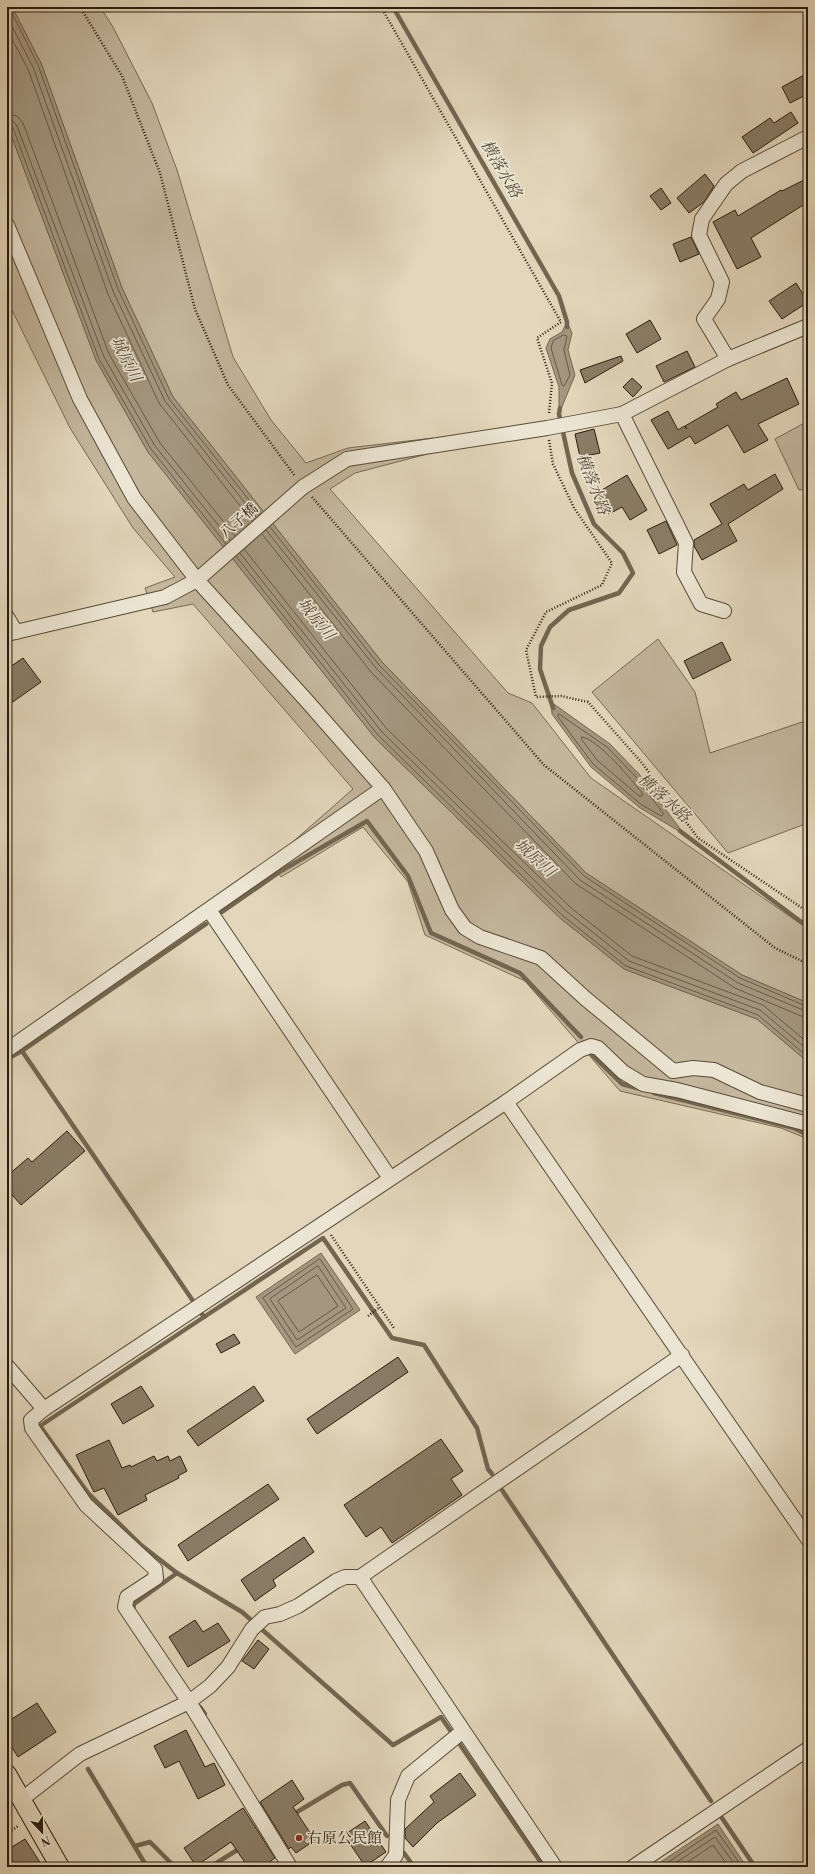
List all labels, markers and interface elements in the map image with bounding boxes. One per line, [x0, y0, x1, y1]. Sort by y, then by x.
water label: 横落水路 [476, 136, 526, 203]
water label: 城原川 [106, 333, 147, 387]
water label: 横落水路 [572, 451, 614, 518]
street label: 八子橋 [216, 499, 262, 543]
water label: 城原川 [293, 594, 340, 645]
water label: 横落水路 [634, 769, 695, 828]
water label: 城原川 [510, 835, 561, 883]
north arrow [22, 1812, 62, 1852]
place label: 右原公民館 [307, 1829, 382, 1848]
text: N [38, 1832, 52, 1849]
marker: 右原公民館 [294, 1833, 304, 1843]

